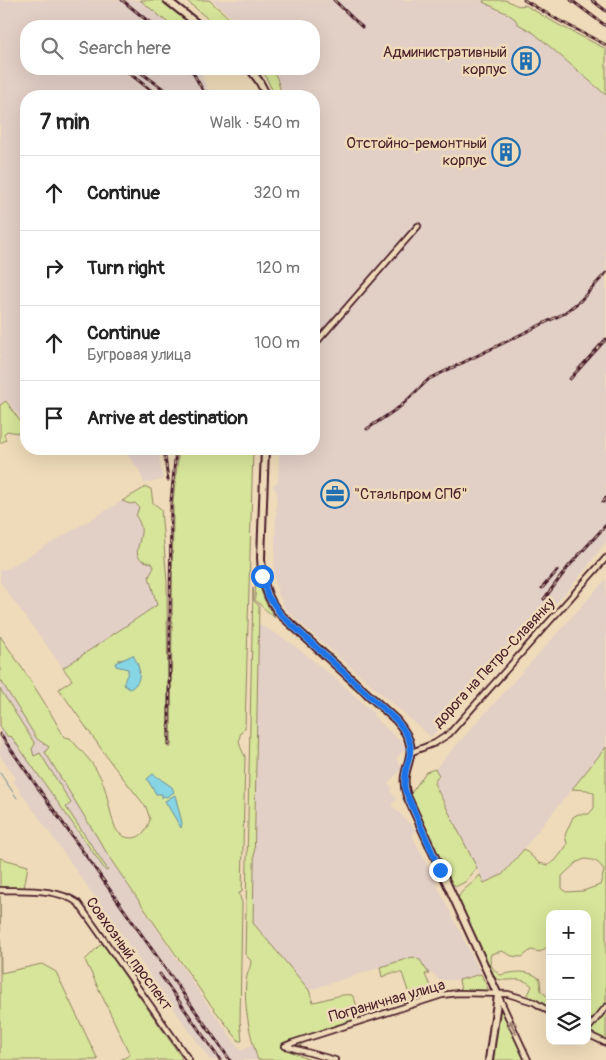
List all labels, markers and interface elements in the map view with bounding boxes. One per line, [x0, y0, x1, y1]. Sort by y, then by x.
search box [20, 20, 320, 75]
icon: search [38, 34, 66, 62]
text: Search here [78, 36, 171, 60]
place label: Административный корпус [383, 43, 507, 79]
building icon: Административный корпус [511, 46, 541, 76]
text: 7 min [40, 109, 90, 136]
text: Walk · 540 m [210, 113, 300, 133]
place label: Отстойно-ремонтный корпус [346, 134, 487, 170]
building icon: Отстойно-ремонтный корпус [491, 137, 521, 167]
icon: ahead [40, 179, 68, 207]
text: Continue [87, 181, 160, 205]
text: 320 m [254, 183, 300, 203]
icon: right [40, 254, 68, 282]
text: Turn right [87, 256, 165, 280]
text: 120 m [256, 258, 300, 278]
text: Continue [87, 321, 160, 345]
icon: ahead [40, 329, 68, 357]
text: 100 m [254, 333, 300, 353]
text: Бугровая улица [87, 345, 191, 365]
icon: arrive [40, 404, 68, 432]
text: Arrive at destination [87, 406, 248, 430]
office icon: "Стальпром СПб" [320, 479, 350, 509]
place label: "Стальпром СПб" [354, 485, 468, 504]
route start [251, 565, 274, 588]
street label: дорога на Петро-Славянку [429, 594, 560, 732]
route end [429, 859, 452, 882]
street label: Совхозный проспект [81, 894, 177, 1015]
map controls [546, 910, 591, 1045]
button: + [546, 910, 591, 955]
button: − [546, 955, 591, 1000]
street label: Пограничная улица [327, 975, 447, 1027]
button: layers [546, 1000, 591, 1045]
one-way arrow [507, 1020, 517, 1035]

